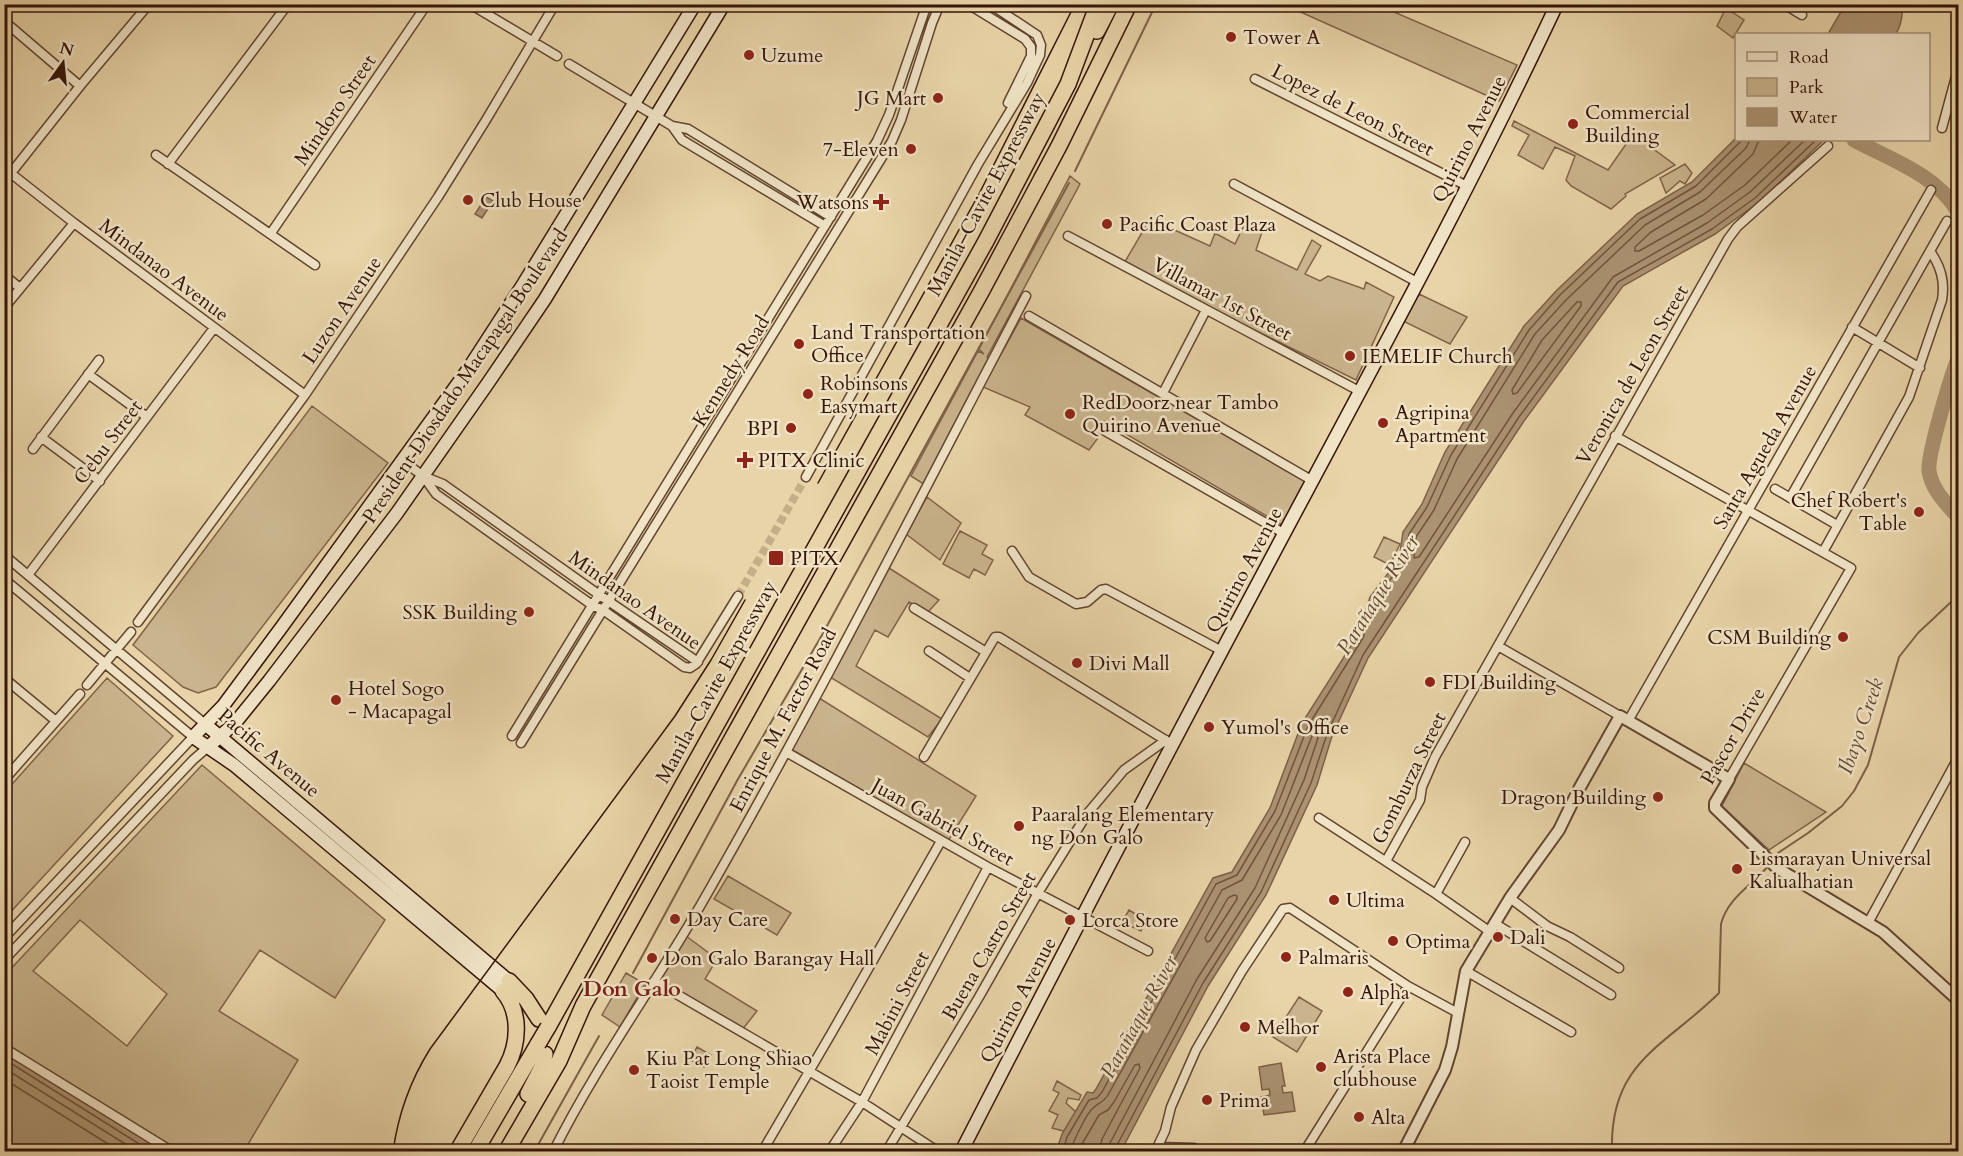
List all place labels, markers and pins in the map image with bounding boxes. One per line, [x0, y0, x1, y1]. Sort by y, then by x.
place label: Tower A [1243, 24, 1321, 51]
marker: Tower A [1224, 30, 1238, 44]
place label: Uzume [761, 42, 823, 69]
marker: Uzume [742, 48, 756, 62]
place label: JG Mart [854, 85, 927, 112]
marker: JG Mart [931, 91, 945, 105]
place label: Commercial Building [1585, 99, 1690, 149]
marker: Commercial Building [1566, 117, 1580, 131]
place label: 7-Eleven [823, 136, 900, 163]
marker: 7-Eleven [904, 142, 918, 156]
place label: Club House [480, 187, 582, 214]
place label: Watsons [795, 189, 869, 216]
marker: Club House [461, 193, 475, 207]
marker: Watsons [874, 195, 888, 209]
place label: Pacific Coast Plaza [1119, 211, 1277, 238]
marker: Pacific Coast Plaza [1100, 217, 1114, 231]
place label: Land Transportation Office [811, 319, 986, 369]
marker: Land Transportation Office [792, 337, 806, 351]
place label: IEMELIF Church [1362, 343, 1513, 370]
marker: IEMELIF Church [1343, 349, 1357, 363]
place label: Robinsons Easymart [820, 370, 908, 420]
marker: Robinsons Easymart [801, 387, 815, 401]
place label: RedDoorz near Tambo Quirino Avenue [1082, 389, 1279, 439]
place label: Agripina Apartment [1395, 399, 1486, 449]
marker: RedDoorz near Tambo Quirino Avenue [1063, 407, 1077, 421]
place label: BPI [747, 415, 779, 442]
marker: Agripina Apartment [1376, 416, 1390, 430]
marker: BPI [784, 421, 798, 435]
place label: PITX Clinic [758, 447, 865, 474]
marker: PITX Clinic [736, 451, 754, 469]
place label: Chef Robert's Table [1791, 487, 1907, 537]
marker: Chef Robert's Table [1912, 505, 1926, 519]
place label: PITX [790, 545, 839, 572]
marker: PITX [767, 549, 785, 567]
place label: SSK Building [403, 599, 518, 626]
marker: SSK Building [522, 605, 536, 619]
place label: CSM Building [1707, 624, 1832, 651]
marker: CSM Building [1836, 630, 1850, 644]
place label: Divi Mall [1089, 650, 1170, 677]
marker: Divi Mall [1070, 656, 1084, 670]
place label: FDI Building [1442, 669, 1557, 696]
place label: Hotel Sogo - Macapagal [348, 675, 452, 725]
marker: FDI Building [1423, 675, 1437, 689]
marker: Hotel Sogo - Macapagal [329, 693, 343, 707]
place label: Yumol's Office [1221, 714, 1349, 741]
marker: Yumol's Office [1202, 720, 1216, 734]
place label: Dragon Building [1501, 784, 1647, 811]
marker: Dragon Building [1651, 790, 1665, 804]
place label: Paaralang Elementary ng Don Galo [1031, 801, 1215, 851]
marker: Paaralang Elementary ng Don Galo [1012, 819, 1026, 833]
place label: Lismarayan Universal Kalualhatian [1749, 845, 1931, 895]
marker: Lismarayan Universal Kalualhatian [1730, 862, 1744, 876]
place label: Ultima [1346, 887, 1405, 914]
marker: Ultima [1327, 893, 1341, 907]
place label: Day Care [687, 906, 768, 933]
place label: Lorca Store [1082, 907, 1179, 934]
marker: Day Care [668, 912, 682, 926]
marker: Lorca Store [1063, 913, 1077, 927]
place label: Dali [1510, 924, 1546, 951]
place label: Optima [1405, 928, 1471, 955]
marker: Dali [1491, 930, 1505, 944]
marker: Optima [1386, 934, 1400, 948]
place label: Palmaris [1298, 944, 1369, 971]
place label: Don Galo Barangay Hall [664, 945, 874, 972]
marker: Palmaris [1279, 950, 1293, 964]
marker: Don Galo Barangay Hall [645, 951, 659, 965]
place label: Alpha [1360, 979, 1410, 1006]
marker: Alpha [1341, 985, 1355, 999]
place label: Melhor [1257, 1014, 1320, 1041]
marker: Melhor [1238, 1020, 1252, 1034]
place label: Arista Place clubhouse [1333, 1043, 1431, 1093]
place label: Kiu Pat Long Shiao Taoist Temple [646, 1045, 812, 1095]
marker: Arista Place clubhouse [1314, 1060, 1328, 1074]
marker: Kiu Pat Long Shiao Taoist Temple [627, 1063, 641, 1077]
place label: Prima [1219, 1087, 1270, 1114]
marker: Prima [1200, 1093, 1214, 1107]
place label: Alta [1371, 1104, 1406, 1131]
marker: Alta [1352, 1110, 1366, 1124]

